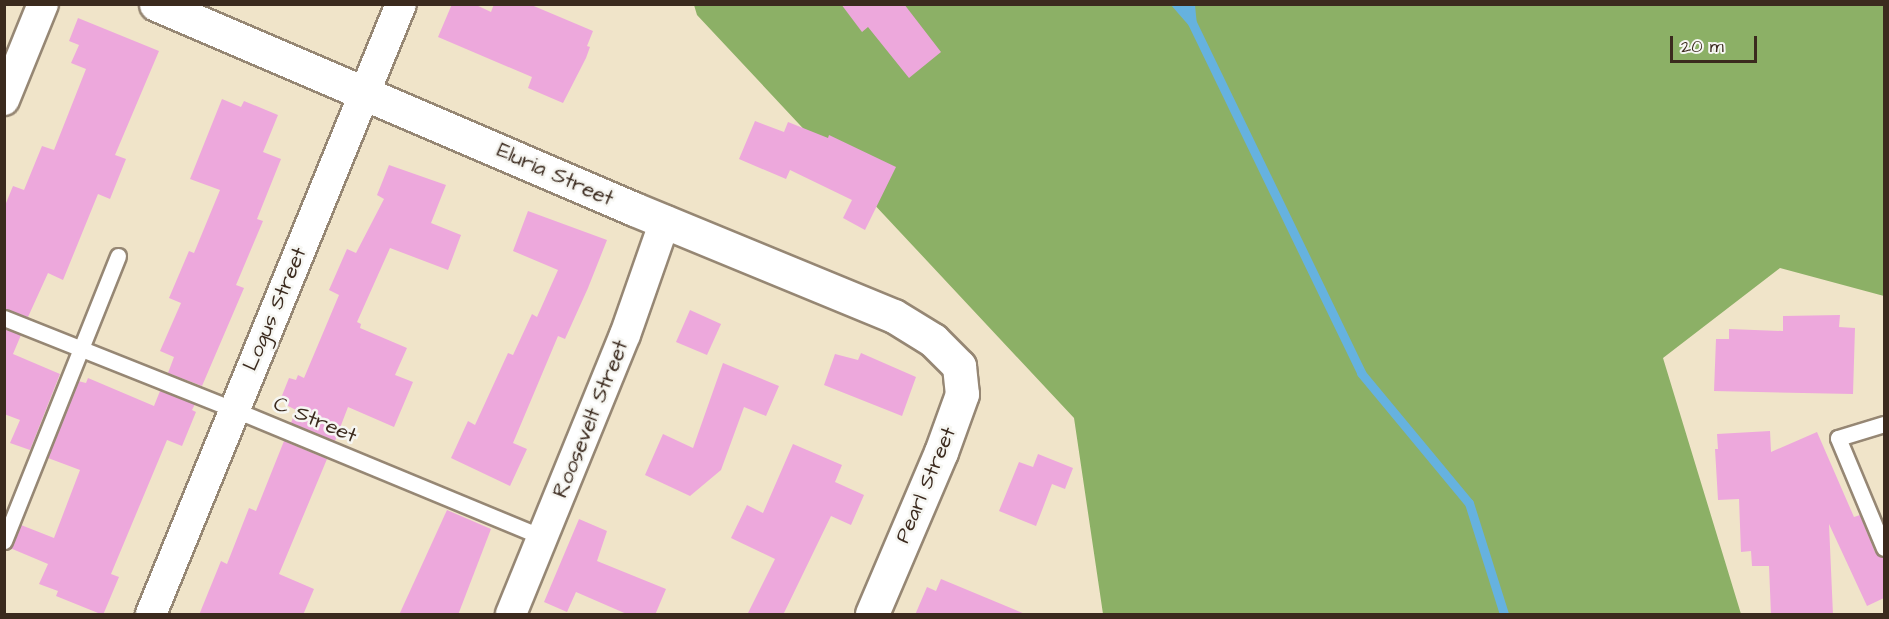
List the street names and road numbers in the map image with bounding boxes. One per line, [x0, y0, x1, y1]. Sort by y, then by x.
street label: Eluria Street [493, 138, 617, 212]
street label: Logus Street [238, 244, 312, 374]
street label: Roosevelt Street [548, 337, 634, 501]
street label: C Street [270, 391, 360, 449]
street label: Pearl Street [890, 423, 962, 547]

